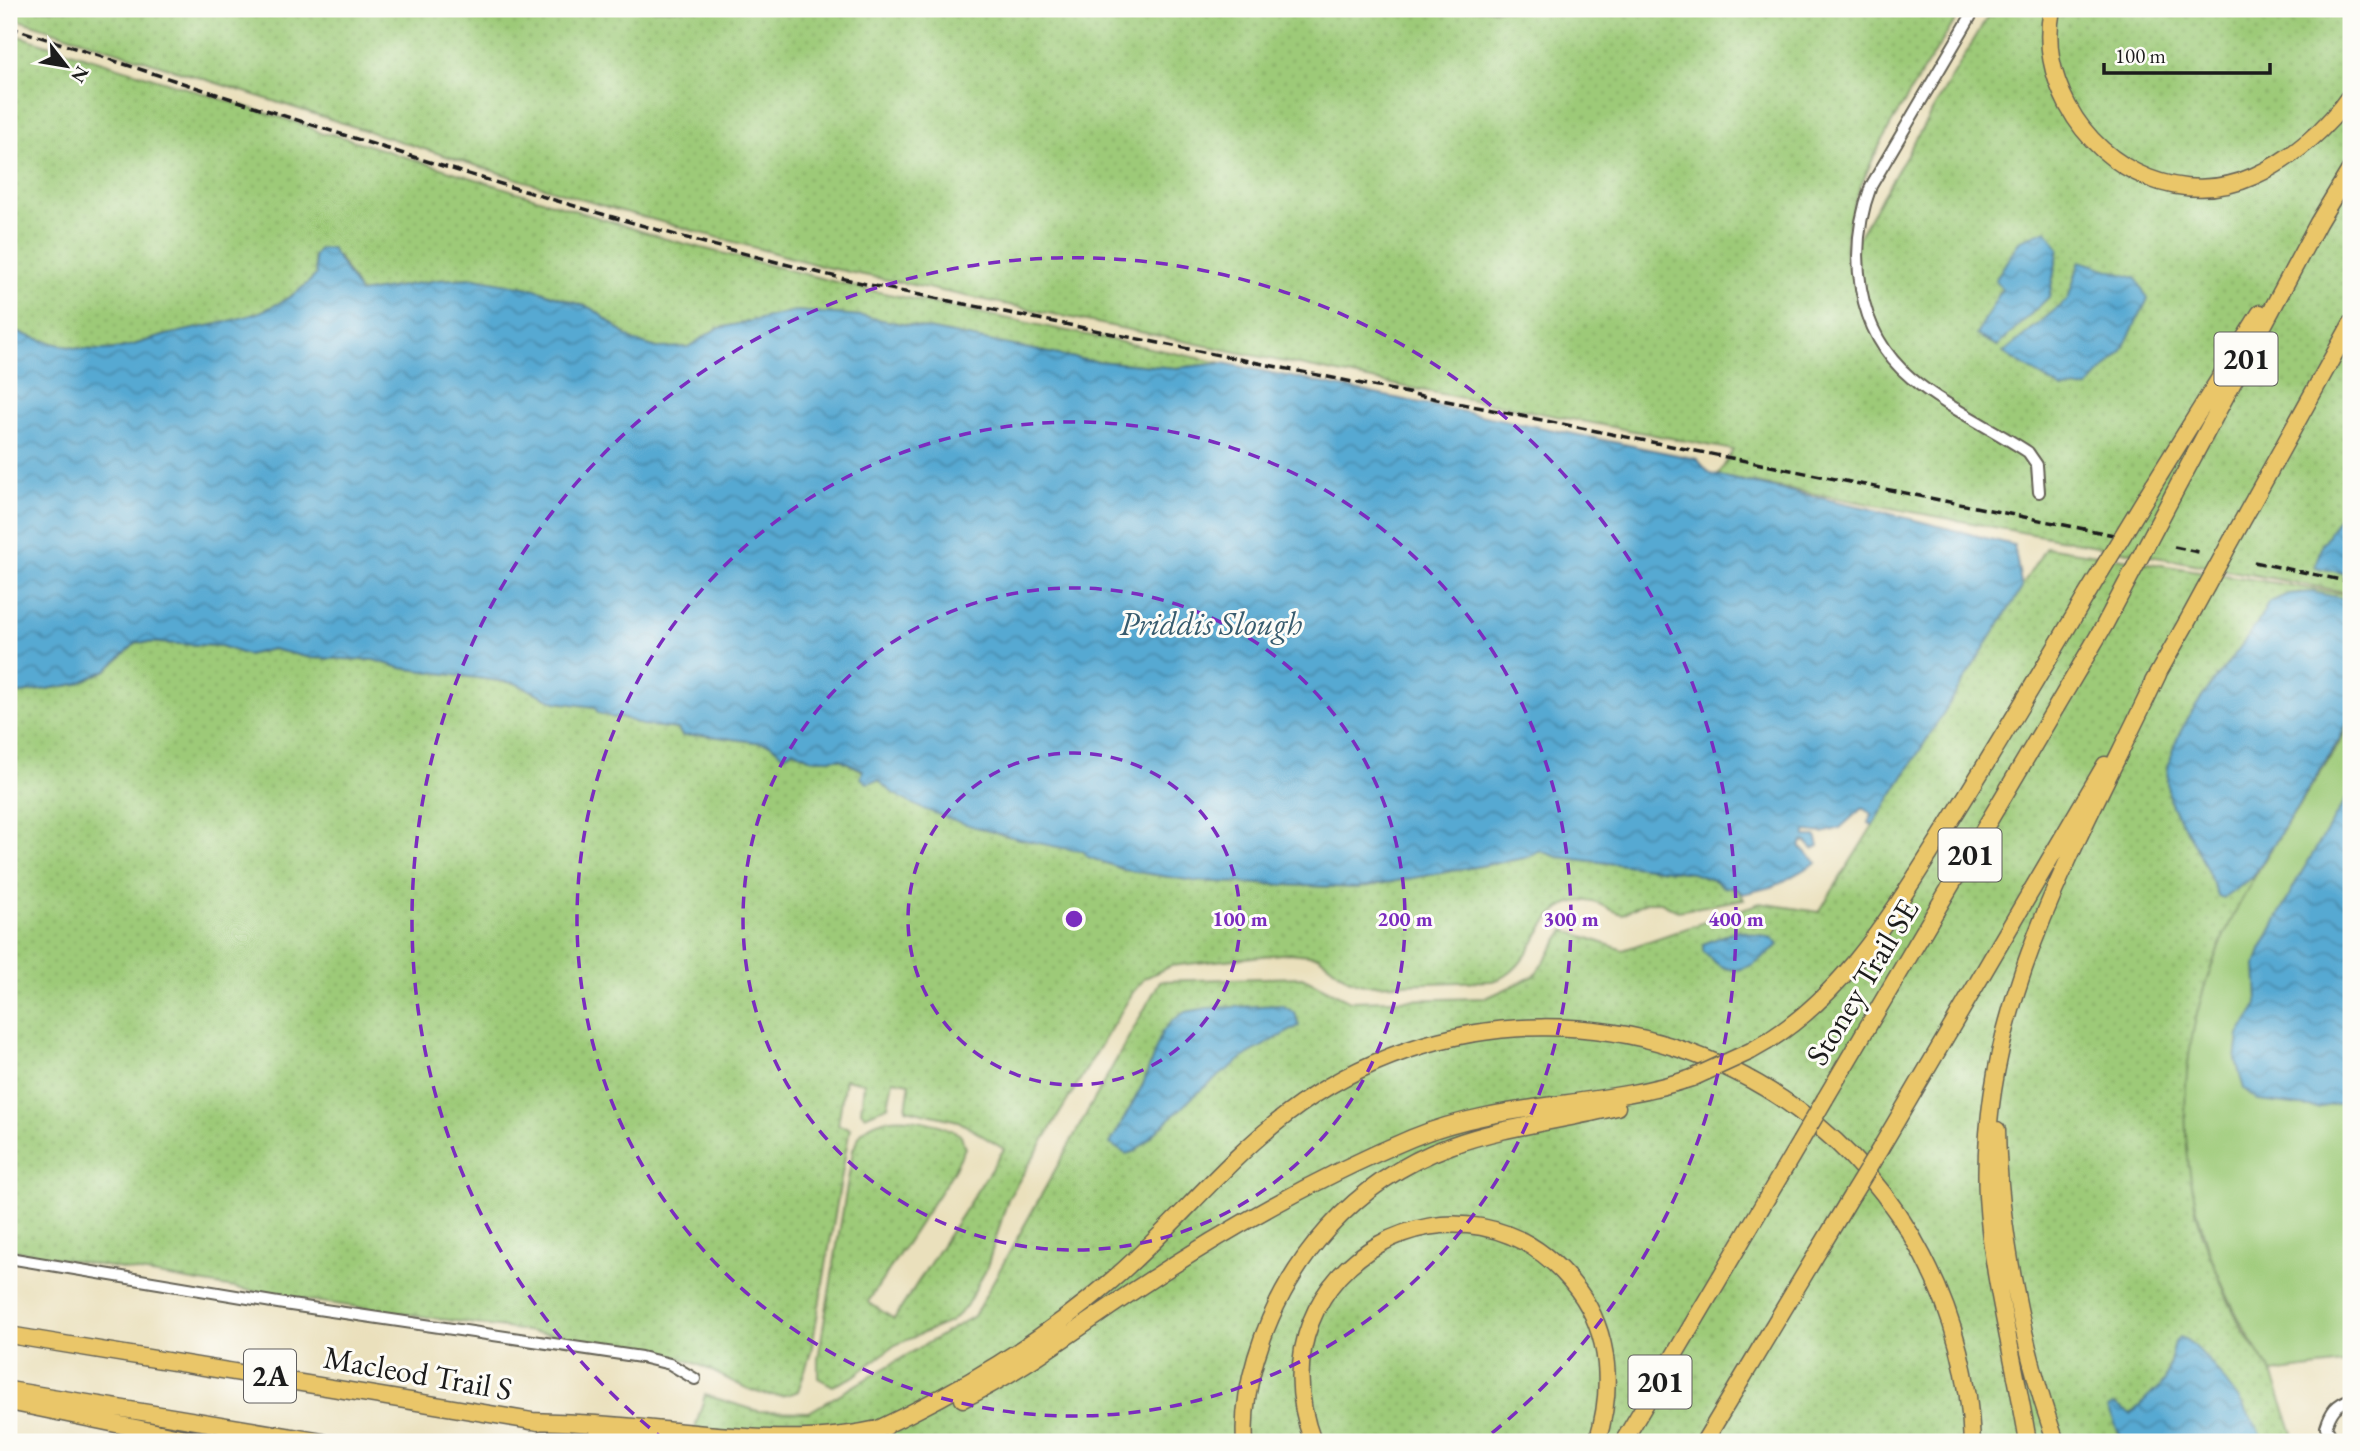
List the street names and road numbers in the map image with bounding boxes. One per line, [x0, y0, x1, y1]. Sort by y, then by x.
road number: 201 [2214, 332, 2278, 386]
road number: 201 [1938, 828, 2002, 882]
street label: Stoney Trail SE [1796, 891, 1928, 1073]
street label: Macleod Trail S [320, 1336, 516, 1410]
road number: 2A [244, 1350, 296, 1402]
road number: 201 [1628, 1356, 1692, 1408]

